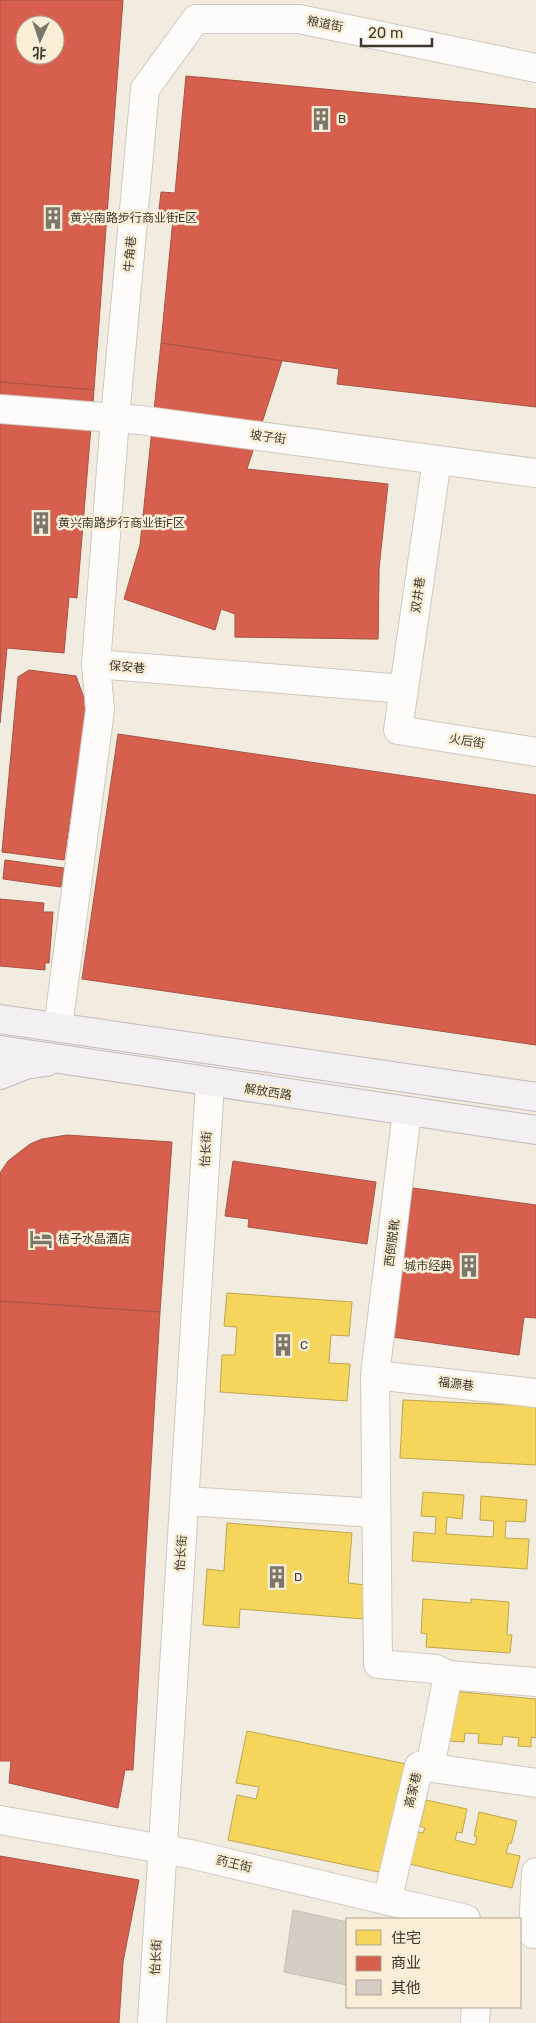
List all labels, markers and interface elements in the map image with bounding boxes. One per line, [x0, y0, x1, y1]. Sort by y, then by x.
street label: 粮道街 [306, 14, 344, 34]
north arrow [15, 15, 65, 65]
scale bar [361, 15, 432, 47]
text: 20 m [368, 24, 403, 42]
text: 北 [32, 44, 47, 61]
building icon: B [308, 106, 334, 132]
place label: B [338, 112, 346, 126]
building icon: 黄兴南路步行商业街E区 [40, 205, 66, 231]
place label: 黄兴南路步行商业街E区 [70, 211, 197, 225]
street label: 牛角巷 [121, 235, 139, 273]
street label: 坡子街 [249, 428, 287, 446]
building icon: 黄兴南路步行商业街F区 [28, 510, 54, 536]
place label: 黄兴南路步行商业街F区 [58, 516, 185, 530]
street label: 双井巷 [409, 576, 427, 614]
street label: 保安巷 [108, 658, 146, 676]
street label: 火后街 [448, 731, 486, 751]
street label: 解放西路 [243, 1081, 293, 1103]
street label: 怡长街 [198, 1131, 214, 1167]
street label: 西倒脱靴 [382, 1218, 402, 1268]
hotel icon: 桔子水晶酒店 [28, 1226, 54, 1252]
place label: 桔子水晶酒店 [58, 1232, 130, 1246]
building icon: 城市经典 [456, 1253, 482, 1279]
place label: 城市经典 [404, 1259, 452, 1273]
building icon: C [270, 1332, 296, 1358]
place label: C [300, 1338, 308, 1352]
street label: 福源巷 [437, 1375, 475, 1393]
street label: 怡长街 [173, 1535, 189, 1571]
building icon: D [264, 1564, 290, 1590]
place label: D [294, 1570, 302, 1584]
street label: 高家巷 [402, 1771, 424, 1809]
street label: 药王街 [215, 1853, 253, 1875]
legend [346, 1918, 521, 2008]
text: 住宅 [391, 1929, 421, 1947]
street label: 怡长街 [148, 1939, 164, 1975]
text: 商业 [391, 1954, 421, 1972]
text: 其他 [391, 1979, 421, 1997]

